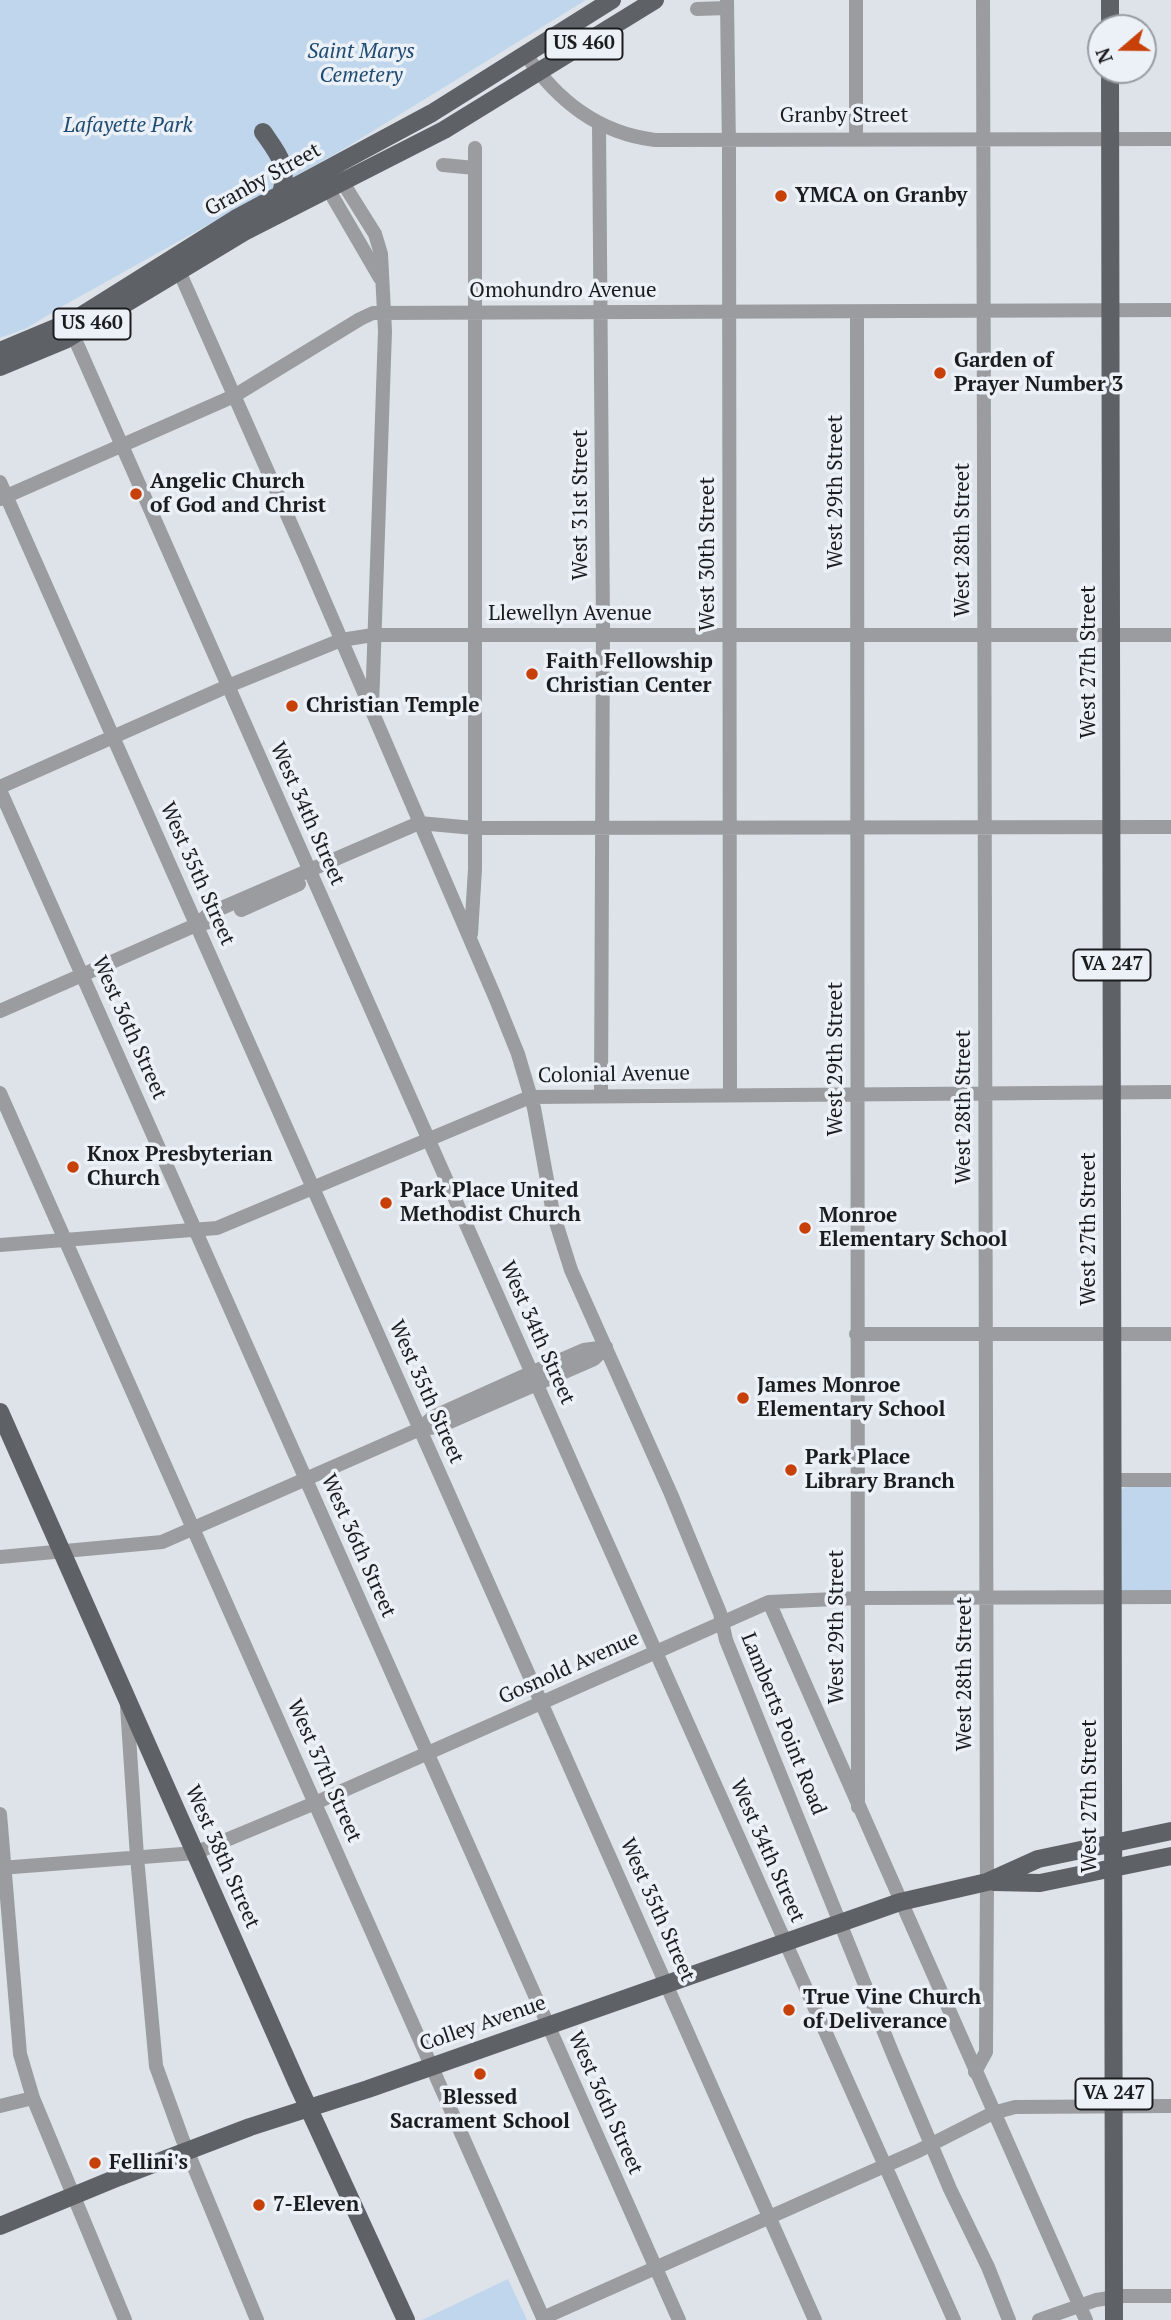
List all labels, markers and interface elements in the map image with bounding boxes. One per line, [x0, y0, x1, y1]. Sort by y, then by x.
north arrow [1087, 14, 1157, 84]
road number: US 460 [546, 28, 622, 60]
park label: Saint Marys Cemetery [307, 39, 415, 89]
text: N [1089, 45, 1118, 67]
street label: Granby Street [780, 103, 908, 129]
park label: Lafayette Park [63, 113, 193, 139]
street label: Granby Street [201, 138, 325, 222]
place label: YMCA on Granby [795, 183, 967, 209]
marker: YMCA on Granby [773, 188, 789, 204]
street label: Omohundro Avenue [469, 278, 657, 304]
road number: US 460 [54, 308, 130, 340]
place label: Garden of Prayer Number 3 [954, 348, 1123, 398]
marker: Garden of Prayer Number 3 [932, 365, 948, 381]
street label: West 29th Street [823, 415, 849, 569]
street label: West 31st Street [568, 429, 594, 581]
street label: West 28th Street [950, 463, 976, 617]
place label: Angelic Church of God and Christ [150, 469, 326, 519]
street label: West 30th Street [695, 477, 721, 631]
marker: Angelic Church of God and Christ [128, 486, 144, 502]
street label: West 27th Street [1076, 585, 1102, 739]
street label: Llewellyn Avenue [488, 601, 652, 627]
place label: Faith Fellowship Christian Center [546, 649, 713, 699]
marker: Faith Fellowship Christian Center [524, 666, 540, 682]
place label: Christian Temple [306, 693, 479, 719]
marker: Christian Temple [284, 698, 300, 714]
street label: West 34th Street [264, 738, 350, 890]
street label: West 35th Street [154, 798, 240, 950]
road number: VA 247 [1074, 950, 1150, 981]
street label: West 36th Street [86, 952, 172, 1104]
street label: West 29th Street [823, 982, 849, 1136]
street label: West 28th Street [951, 1030, 977, 1184]
street label: Colonial Avenue [538, 1061, 690, 1089]
place label: Knox Presbyterian Church [87, 1142, 272, 1192]
street label: West 27th Street [1076, 1152, 1102, 1306]
marker: Knox Presbyterian Church [65, 1159, 81, 1175]
place label: Park Place United Methodist Church [400, 1178, 581, 1228]
marker: Park Place United Methodist Church [378, 1195, 394, 1211]
place label: Monroe Elementary School [819, 1203, 1007, 1253]
marker: Monroe Elementary School [797, 1220, 813, 1236]
street label: West 34th Street [494, 1257, 580, 1409]
street label: West 35th Street [383, 1316, 469, 1468]
place label: James Monroe Elementary School [757, 1373, 945, 1423]
marker: James Monroe Elementary School [735, 1390, 751, 1406]
place label: Park Place Library Branch [805, 1445, 955, 1495]
marker: Park Place Library Branch [783, 1462, 799, 1478]
street label: West 36th Street [315, 1470, 401, 1622]
street label: West 29th Street [824, 1550, 850, 1704]
street label: West 28th Street [952, 1597, 978, 1751]
street label: Gosnold Avenue [495, 1626, 643, 1710]
street label: Lamberts Point Road [735, 1629, 831, 1819]
street label: West 37th Street [281, 1696, 367, 1846]
street label: West 27th Street [1077, 1719, 1103, 1873]
street label: West 34th Street [724, 1775, 810, 1927]
street label: West 38th Street [179, 1781, 265, 1933]
street label: West 35th Street [614, 1834, 700, 1986]
place label: True Vine Church of Deliverance [803, 1985, 981, 2035]
street label: Colley Avenue [417, 1991, 549, 2057]
marker: True Vine Church of Deliverance [781, 2002, 797, 2018]
street label: West 36th Street [562, 2027, 648, 2179]
marker: Blessed Sacrament School [472, 2066, 488, 2082]
road number: VA 247 [1076, 2078, 1152, 2110]
place label: Blessed Sacrament School [390, 2085, 570, 2135]
place label: Fellini's [109, 2150, 188, 2176]
marker: Fellini's [87, 2155, 103, 2171]
place label: 7-Eleven [273, 2192, 359, 2218]
marker: 7-Eleven [251, 2197, 267, 2213]

